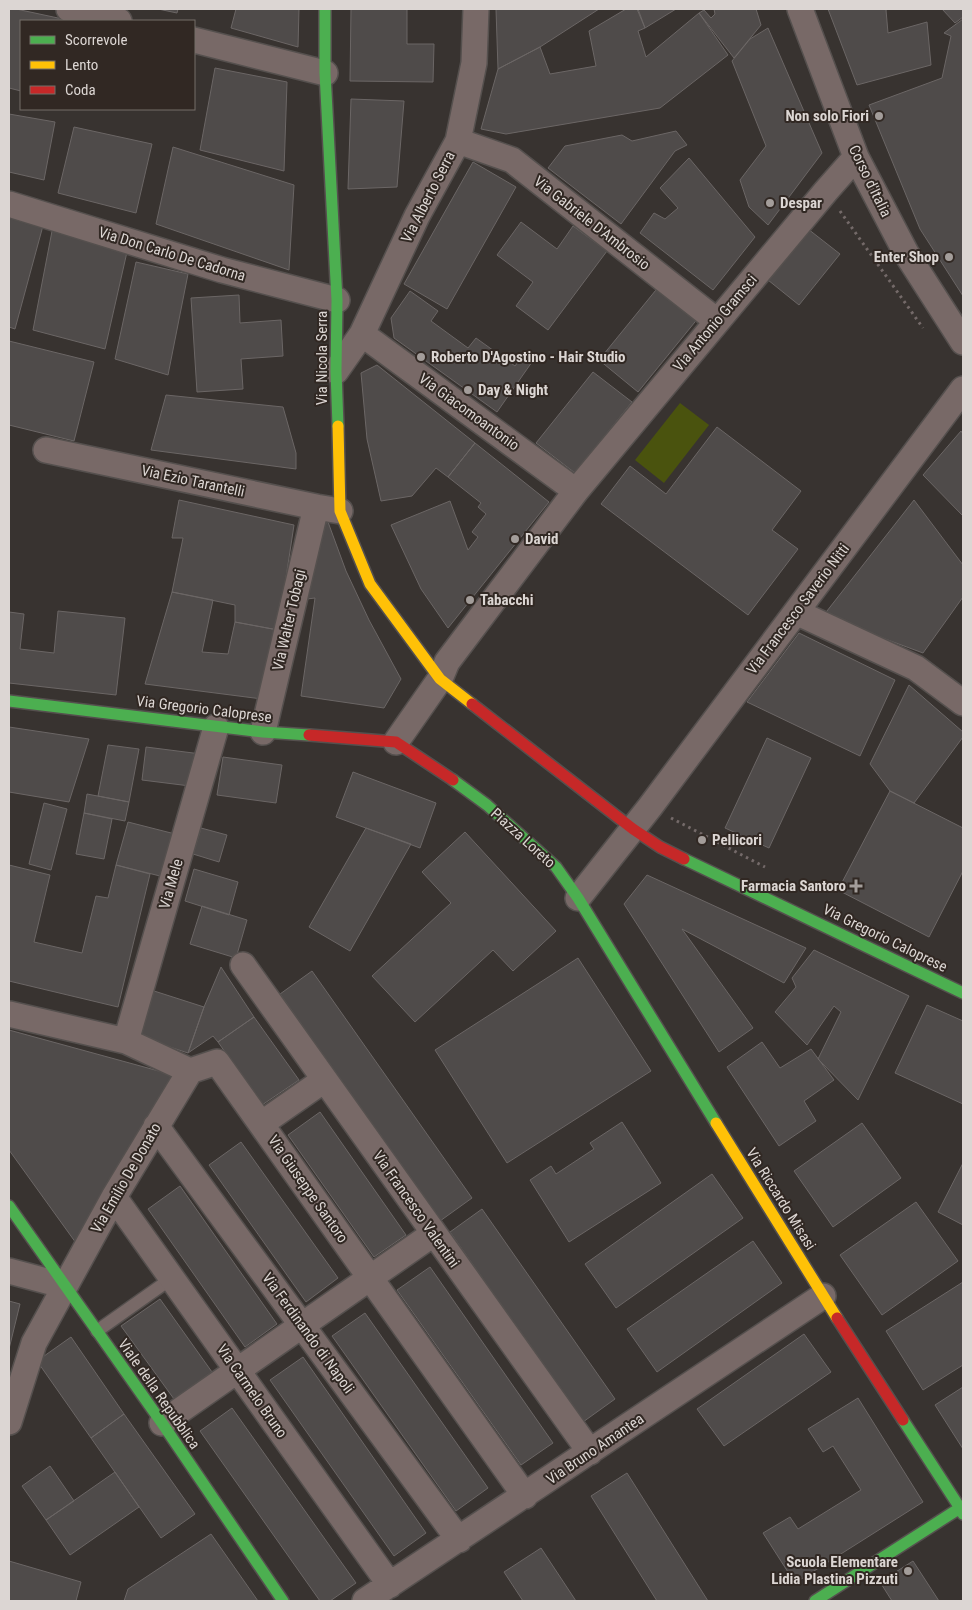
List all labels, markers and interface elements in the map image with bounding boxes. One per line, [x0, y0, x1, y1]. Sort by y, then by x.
legend [20, 20, 195, 110]
text: Scorrevole [65, 31, 127, 49]
text: Lento [65, 56, 98, 74]
text: Coda [65, 81, 96, 99]
place label: Non solo Fiori [785, 107, 869, 125]
marker: Non solo Fiori [873, 110, 885, 122]
street label: Corso d'Italia [845, 142, 895, 220]
street label: Via Alberto Serra [397, 148, 459, 246]
street label: Via Gabriele D'Ambrosio [530, 172, 654, 274]
place label: Despar [780, 194, 822, 212]
marker: Despar [764, 197, 776, 209]
street label: Via Don Carlo De Cadorna [96, 223, 248, 285]
place label: Enter Shop [874, 248, 939, 266]
marker: Enter Shop [943, 251, 955, 263]
street label: Via Antonio Gramsci [669, 271, 761, 375]
street label: Via Nicola Serra [313, 311, 331, 405]
place label: Roberto D'Agostino - Hair Studio [431, 348, 626, 366]
marker: Roberto D'Agostino - Hair Studio [415, 351, 427, 363]
street label: Via Giacomoantonio [415, 370, 523, 454]
place label: Day & Night [478, 381, 549, 399]
marker: Day & Night [462, 384, 474, 396]
street label: Via Ezio Tarantelli [140, 461, 246, 501]
place label: David [525, 530, 558, 548]
marker: David [509, 533, 521, 545]
street label: Via Francesco Saverio Nitti [743, 540, 853, 678]
street label: Via Walter Tobagi [269, 568, 309, 672]
place label: Tabacchi [480, 591, 533, 609]
marker: Tabacchi [464, 594, 476, 606]
street label: Via Gregorio Caloprese [135, 692, 273, 726]
street label: Piazza Loreto [487, 804, 559, 872]
place label: Pellicori [712, 831, 762, 849]
marker: Pellicori [696, 834, 708, 846]
street label: Via Mele [155, 857, 187, 911]
place label: Farmacia Santoro [741, 877, 846, 895]
marker: Farmacia Santoro [850, 880, 862, 892]
street label: Via Gregorio Caloprese [820, 900, 950, 976]
street label: Via Emilio De Donato [87, 1120, 165, 1236]
street label: Via Giuseppe Santoro [264, 1132, 352, 1246]
street label: Via Riccardo Misasi [742, 1145, 820, 1253]
street label: Via Francesco Valentini [369, 1147, 463, 1271]
street label: Via Ferdinando di Napoli [258, 1269, 358, 1397]
street label: Viale della Repubblica [114, 1335, 204, 1453]
street label: Via Carmelo Bruno [213, 1341, 291, 1441]
street label: Via Bruno Amantea [543, 1410, 647, 1488]
place label: Scuola Elementare Lidia Plastina Pizzuti [771, 1553, 898, 1588]
marker: Scuola Elementare Lidia Plastina Pizzuti [902, 1565, 914, 1577]

